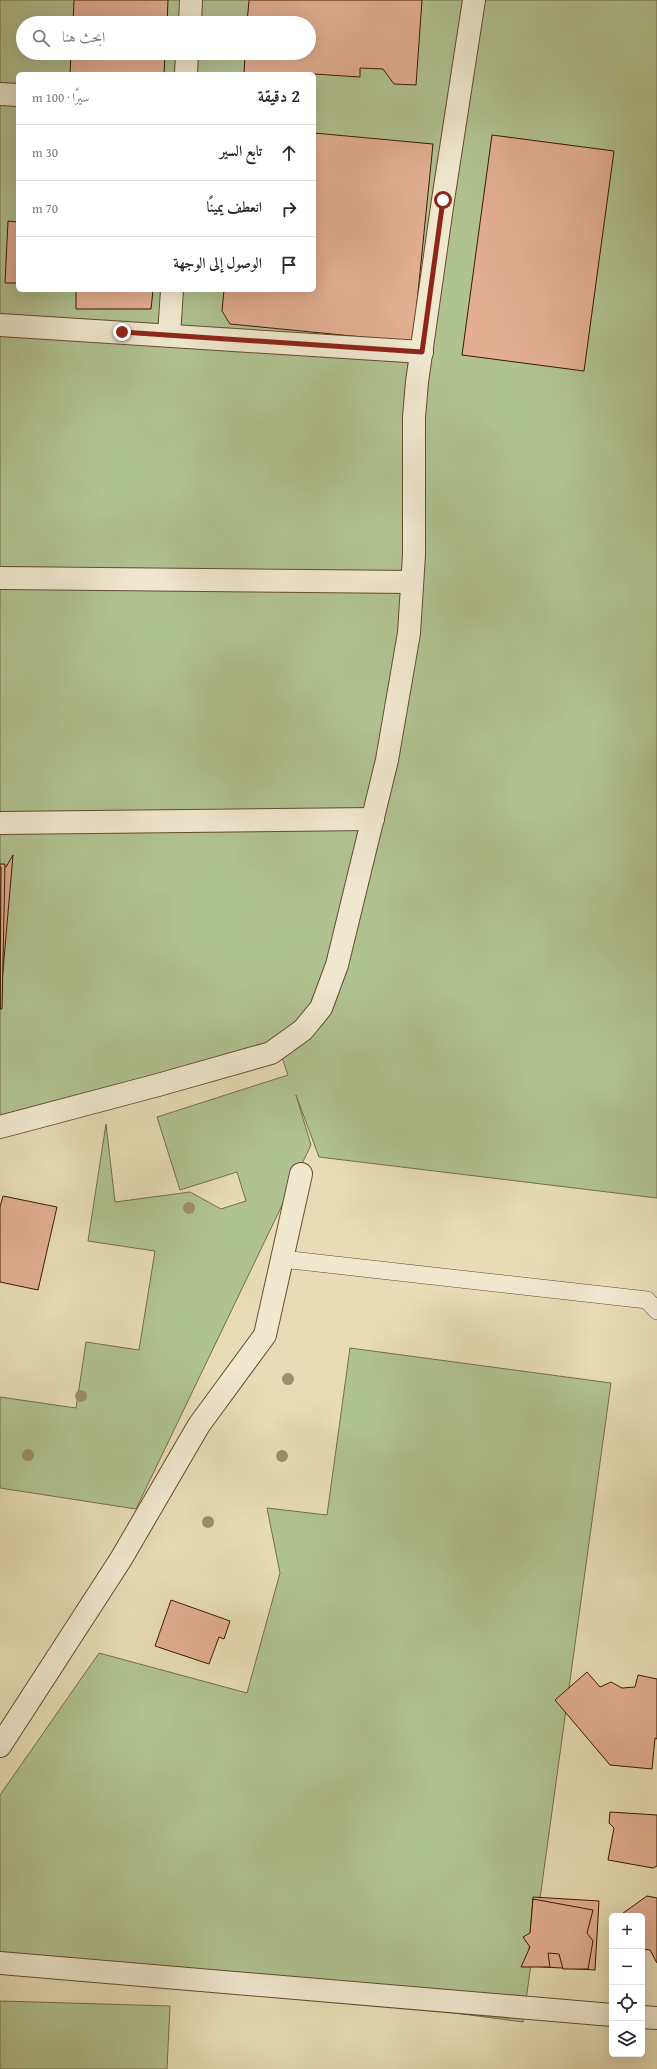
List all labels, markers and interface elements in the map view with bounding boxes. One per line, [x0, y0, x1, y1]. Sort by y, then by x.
search box [16, 16, 316, 60]
text: ابحث هنا [62, 26, 105, 47]
icon: search [30, 27, 52, 49]
text: 2 دقيقة [258, 83, 300, 108]
text: سيرًا · 100 m [32, 88, 90, 107]
text: تابع السير [220, 140, 262, 161]
icon: ahead [278, 142, 300, 164]
text: 30 m [32, 143, 58, 162]
route start [434, 191, 452, 209]
text: انعطف يمينًا [206, 196, 262, 217]
icon: right [278, 198, 300, 220]
text: 70 m [32, 199, 58, 218]
text: الوصول إلى الوجهة [173, 252, 262, 273]
icon: arrive [278, 254, 300, 276]
route end [113, 323, 131, 341]
map controls [609, 1913, 645, 2057]
button: + [609, 1913, 645, 1949]
button: − [609, 1949, 645, 1985]
button: locate [609, 1985, 645, 2021]
button: layers [609, 2021, 645, 2057]

